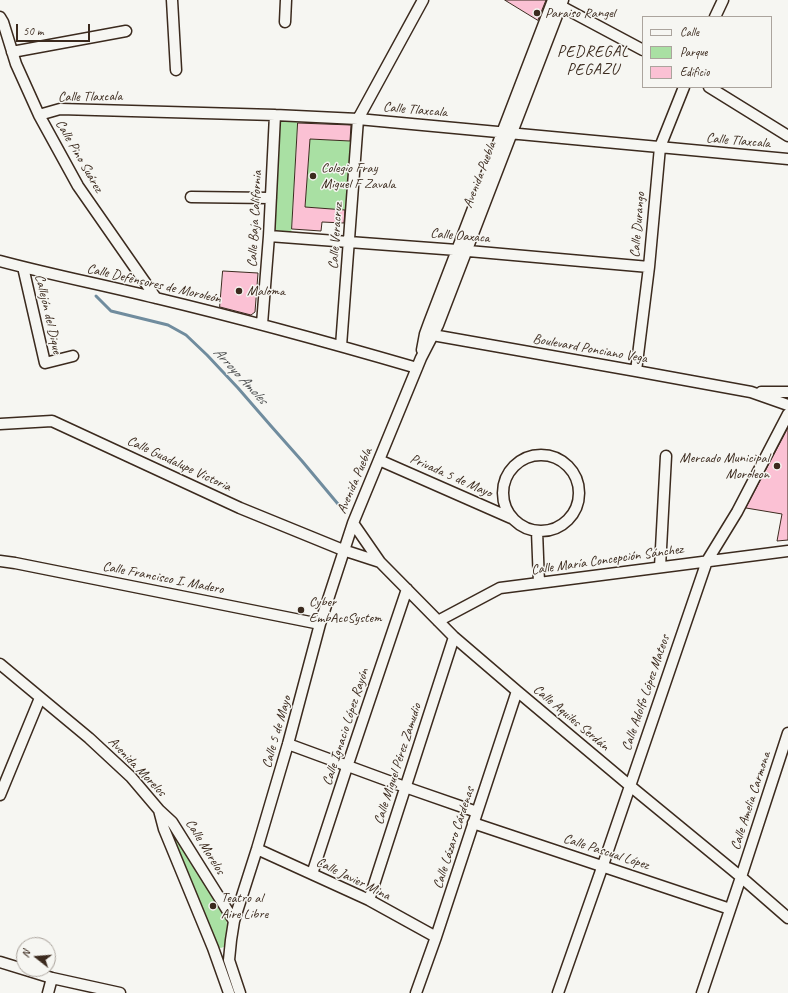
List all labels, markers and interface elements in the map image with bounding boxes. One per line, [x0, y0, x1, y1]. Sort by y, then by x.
place label: Paraiso Rangel [545, 5, 615, 21]
marker: Paraiso Rangel [532, 8, 542, 18]
scale bar [18, 16, 92, 42]
legend [642, 16, 772, 88]
text: 50 m [23, 23, 43, 39]
text: Calle [680, 24, 699, 40]
district label: PEDREGAL PEGAZU [557, 42, 629, 80]
text: Parque [680, 44, 708, 60]
text: Edificio [680, 64, 710, 80]
street label: Calle Tlaxcala [58, 88, 122, 106]
street label: Calle Tlaxcala [382, 99, 448, 121]
street label: Calle Pino Suárez [51, 117, 107, 195]
street label: Calle Tlaxcala [705, 130, 771, 152]
street label: Avenida Puebla [460, 139, 500, 211]
place label: Colegio Fray Miguel F Zavala [321, 160, 395, 192]
street label: Calle Baja California [244, 170, 266, 268]
marker: Colegio Fray Miguel F Zavala [308, 171, 318, 181]
street label: Calle Durango [627, 192, 649, 258]
street label: Calle Veracruz [325, 202, 347, 270]
street label: Calle Oaxaca [430, 225, 490, 247]
street label: Calle Defensores de Moroleón [85, 260, 223, 308]
street label: Callejón del Dique [31, 273, 65, 355]
place label: Maloma [247, 283, 285, 299]
marker: Maloma [234, 286, 244, 296]
street label: Boulevard Ponciano Vega [532, 331, 648, 367]
water label: Arroyo Amoles [209, 344, 271, 408]
street label: Calle Guadalupe Victoria [124, 433, 234, 495]
street label: Avenida Puebla [334, 446, 376, 516]
street label: Privada 5 de Mayo [407, 450, 495, 502]
place label: Mercado Municipal Moroleon [680, 450, 769, 482]
marker: Mercado Municipal Moroleon [772, 461, 782, 471]
street label: Calle María Concepción Sánchez [530, 541, 684, 579]
street label: Calle Francisco I. Madero [101, 558, 225, 598]
place label: Cyber EmbAccSystem [309, 594, 382, 626]
marker: Cyber EmbAccSystem [296, 605, 306, 615]
street label: Calle Adolfo López Mateos [618, 633, 674, 753]
street label: Calle Ignacio López Rayón [319, 666, 373, 788]
street label: Calle Aquiles Serdán [529, 681, 613, 755]
street label: Calle 5 de Mayo [259, 694, 295, 770]
street label: Calle Miguel Pérez Zamudio [370, 701, 426, 827]
street label: Avenida Morelos [104, 734, 170, 800]
street label: Calle Amelia Carmona [727, 750, 775, 852]
street label: Calle Lázaro Cárdenas [430, 785, 478, 891]
street label: Calle Morelos [181, 816, 229, 878]
street label: Calle Pascual López [561, 830, 651, 874]
street label: Calle Javier Mina [313, 854, 393, 904]
place label: Teatro al Aire Libre [221, 890, 268, 922]
marker: Teatro al Aire Libre [208, 901, 218, 911]
north arrow [16, 937, 56, 977]
text: N [18, 948, 33, 959]

